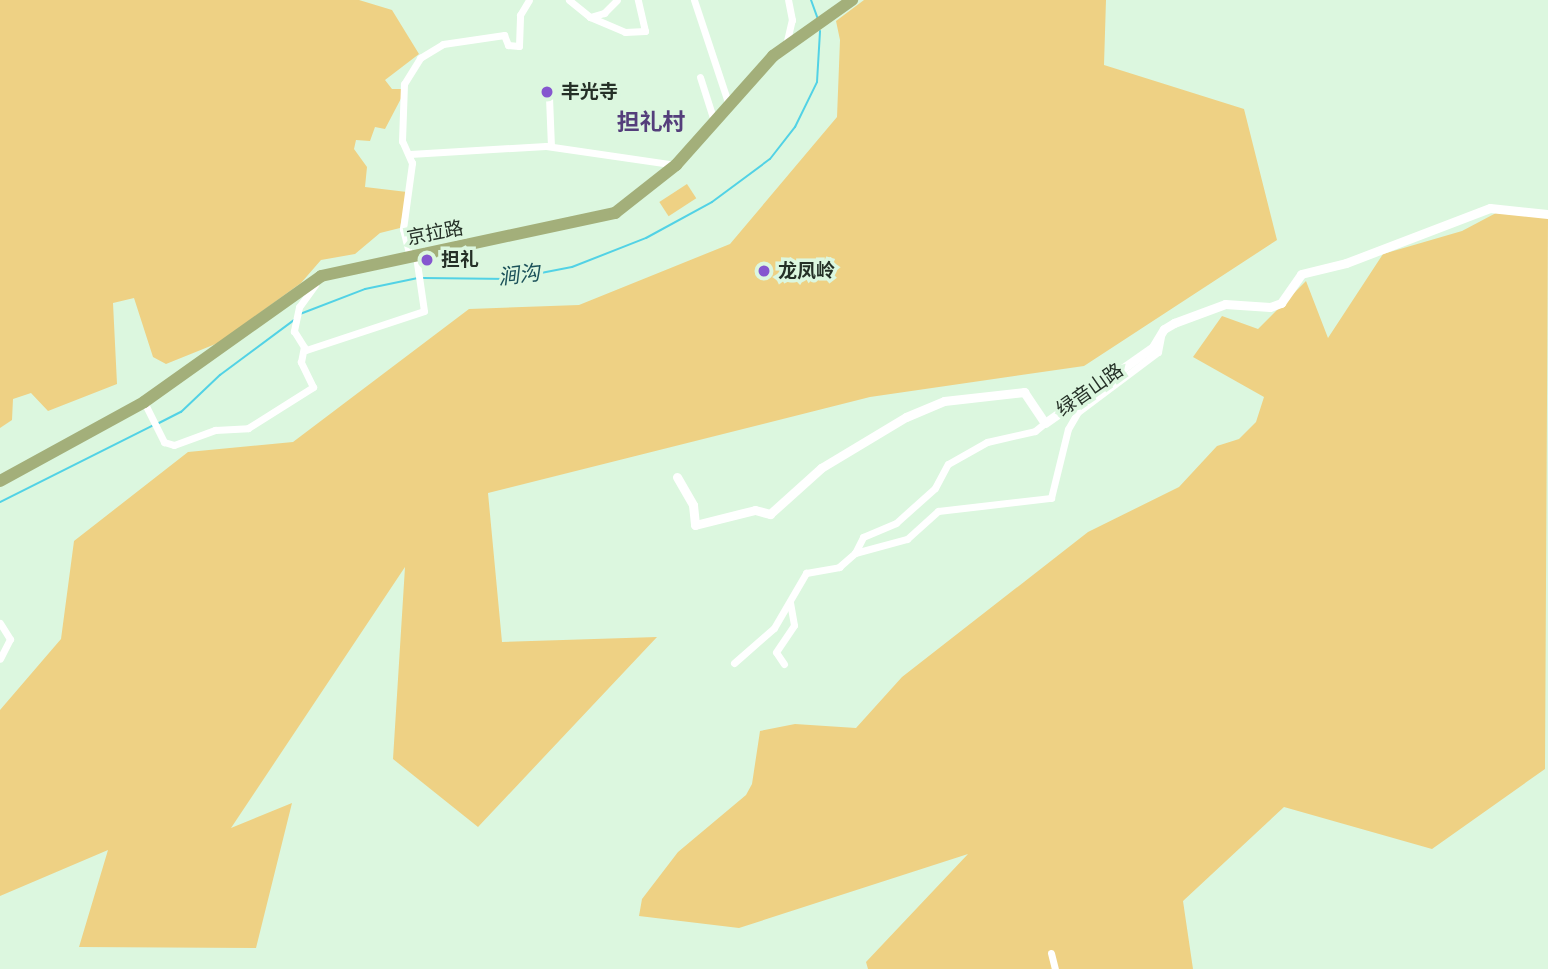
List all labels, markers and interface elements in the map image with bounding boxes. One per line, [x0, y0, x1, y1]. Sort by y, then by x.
place label: 丰光寺 [561, 81, 618, 103]
marker: 丰光寺 [539, 84, 555, 100]
district label: 担礼村 [617, 108, 685, 136]
street label: 京拉路 [405, 216, 465, 250]
place label: 担礼 [441, 249, 479, 271]
marker: 担礼 [419, 252, 435, 268]
water label: 涧沟 [497, 260, 541, 290]
place label: 龙凤岭 [778, 260, 835, 282]
marker: 龙凤岭 [756, 263, 772, 279]
street label: 绿音山路 [1052, 359, 1128, 421]

